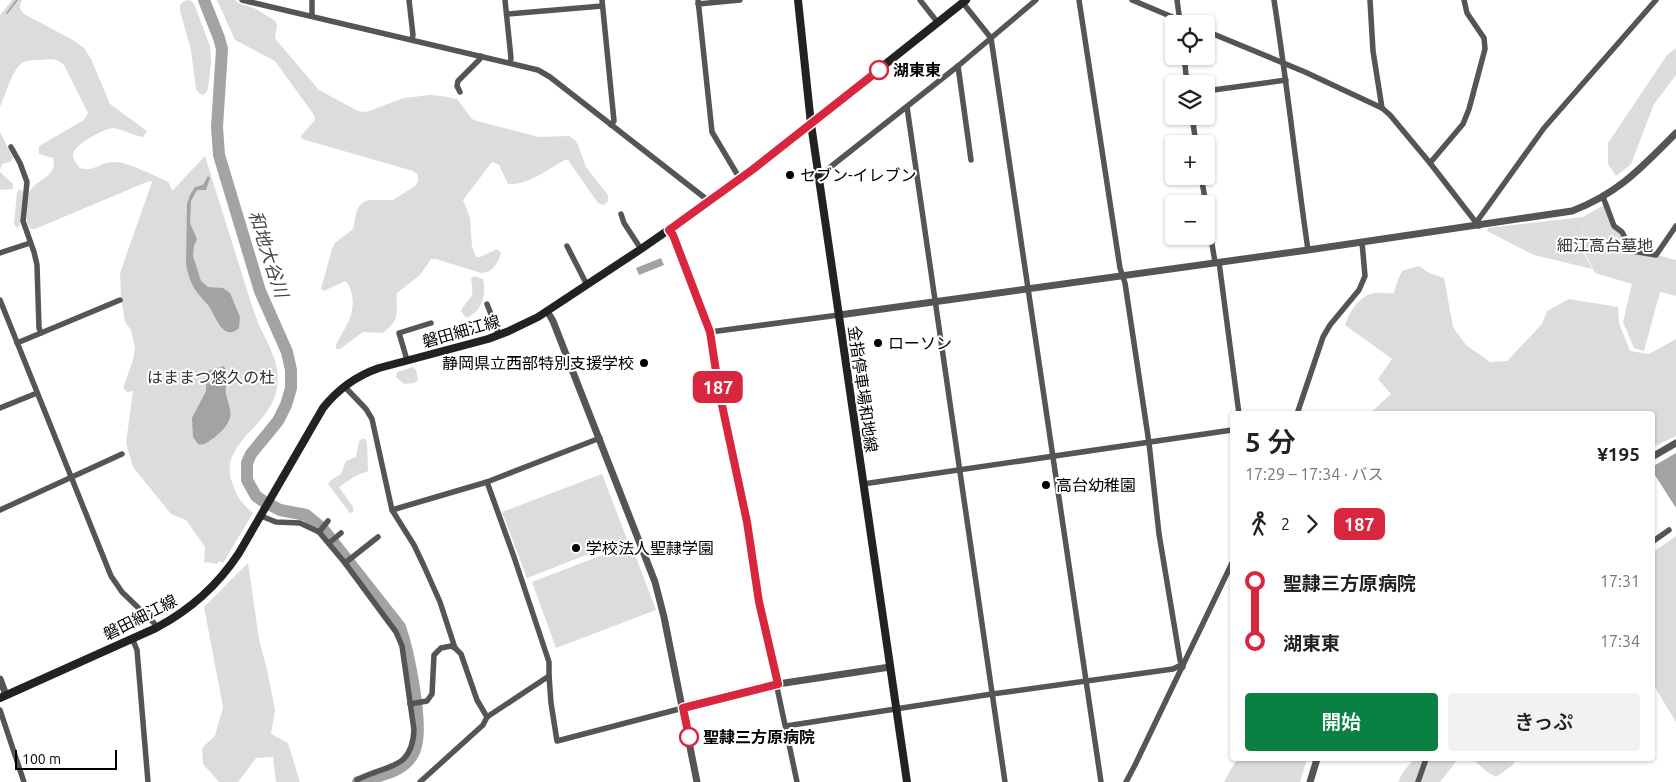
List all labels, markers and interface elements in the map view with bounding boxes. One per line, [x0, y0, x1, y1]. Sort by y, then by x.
map controls [1165, 15, 1215, 245]
button: locate [1165, 15, 1215, 65]
marker: 湖東東 [869, 60, 889, 80]
place label: 湖東東 [893, 61, 941, 79]
button: layers [1165, 75, 1215, 125]
button: + [1165, 135, 1215, 185]
place label: セブン-イレブン [800, 166, 917, 184]
marker: セブン-イレブン [784, 169, 796, 181]
button: − [1165, 195, 1215, 245]
water label: 和地大谷川 [246, 208, 293, 301]
park label: 細江高台墓地 [1557, 236, 1653, 254]
street label: 磐田細江線 [420, 311, 502, 351]
street label: 金指停車場和地線 [845, 324, 881, 454]
place label: ローソン [888, 334, 952, 352]
marker: ローソン [872, 337, 884, 349]
place label: 静岡県立西部特別支援学校 [442, 354, 634, 372]
marker: 静岡県立西部特別支援学校 [638, 357, 650, 369]
park label: はままつ悠久の杜 [147, 368, 275, 386]
line badge: 187 [689, 371, 747, 403]
text: 187 [703, 377, 733, 397]
text: 5 分 [1245, 426, 1295, 457]
text: ¥195 [1597, 443, 1640, 465]
text: 17:29 – 17:34 · バス [1245, 465, 1384, 483]
place label: 高台幼稚園 [1056, 476, 1136, 494]
marker: 高台幼稚園 [1040, 479, 1052, 491]
icon: walk [1245, 510, 1273, 538]
icon: forward [1298, 510, 1326, 538]
text: 187 [1344, 514, 1375, 534]
text: 2 [1281, 515, 1290, 533]
place label: 学校法人聖隷学園 [586, 539, 714, 557]
marker: 学校法人聖隷学園 [570, 542, 582, 554]
text: 聖隷三方原病院 [1283, 572, 1416, 594]
text: 17:31 [1600, 572, 1640, 590]
street label: 磐田細江線 [100, 591, 180, 643]
text: 湖東東 [1283, 632, 1340, 654]
text: 17:34 [1600, 632, 1640, 650]
button: 開始 [1245, 693, 1438, 751]
button: きっぷ [1448, 693, 1640, 751]
marker: 聖隷三方原病院 [679, 727, 699, 747]
place label: 聖隷三方原病院 [703, 728, 815, 746]
scale bar [15, 747, 118, 770]
text: 100 m [22, 751, 61, 767]

